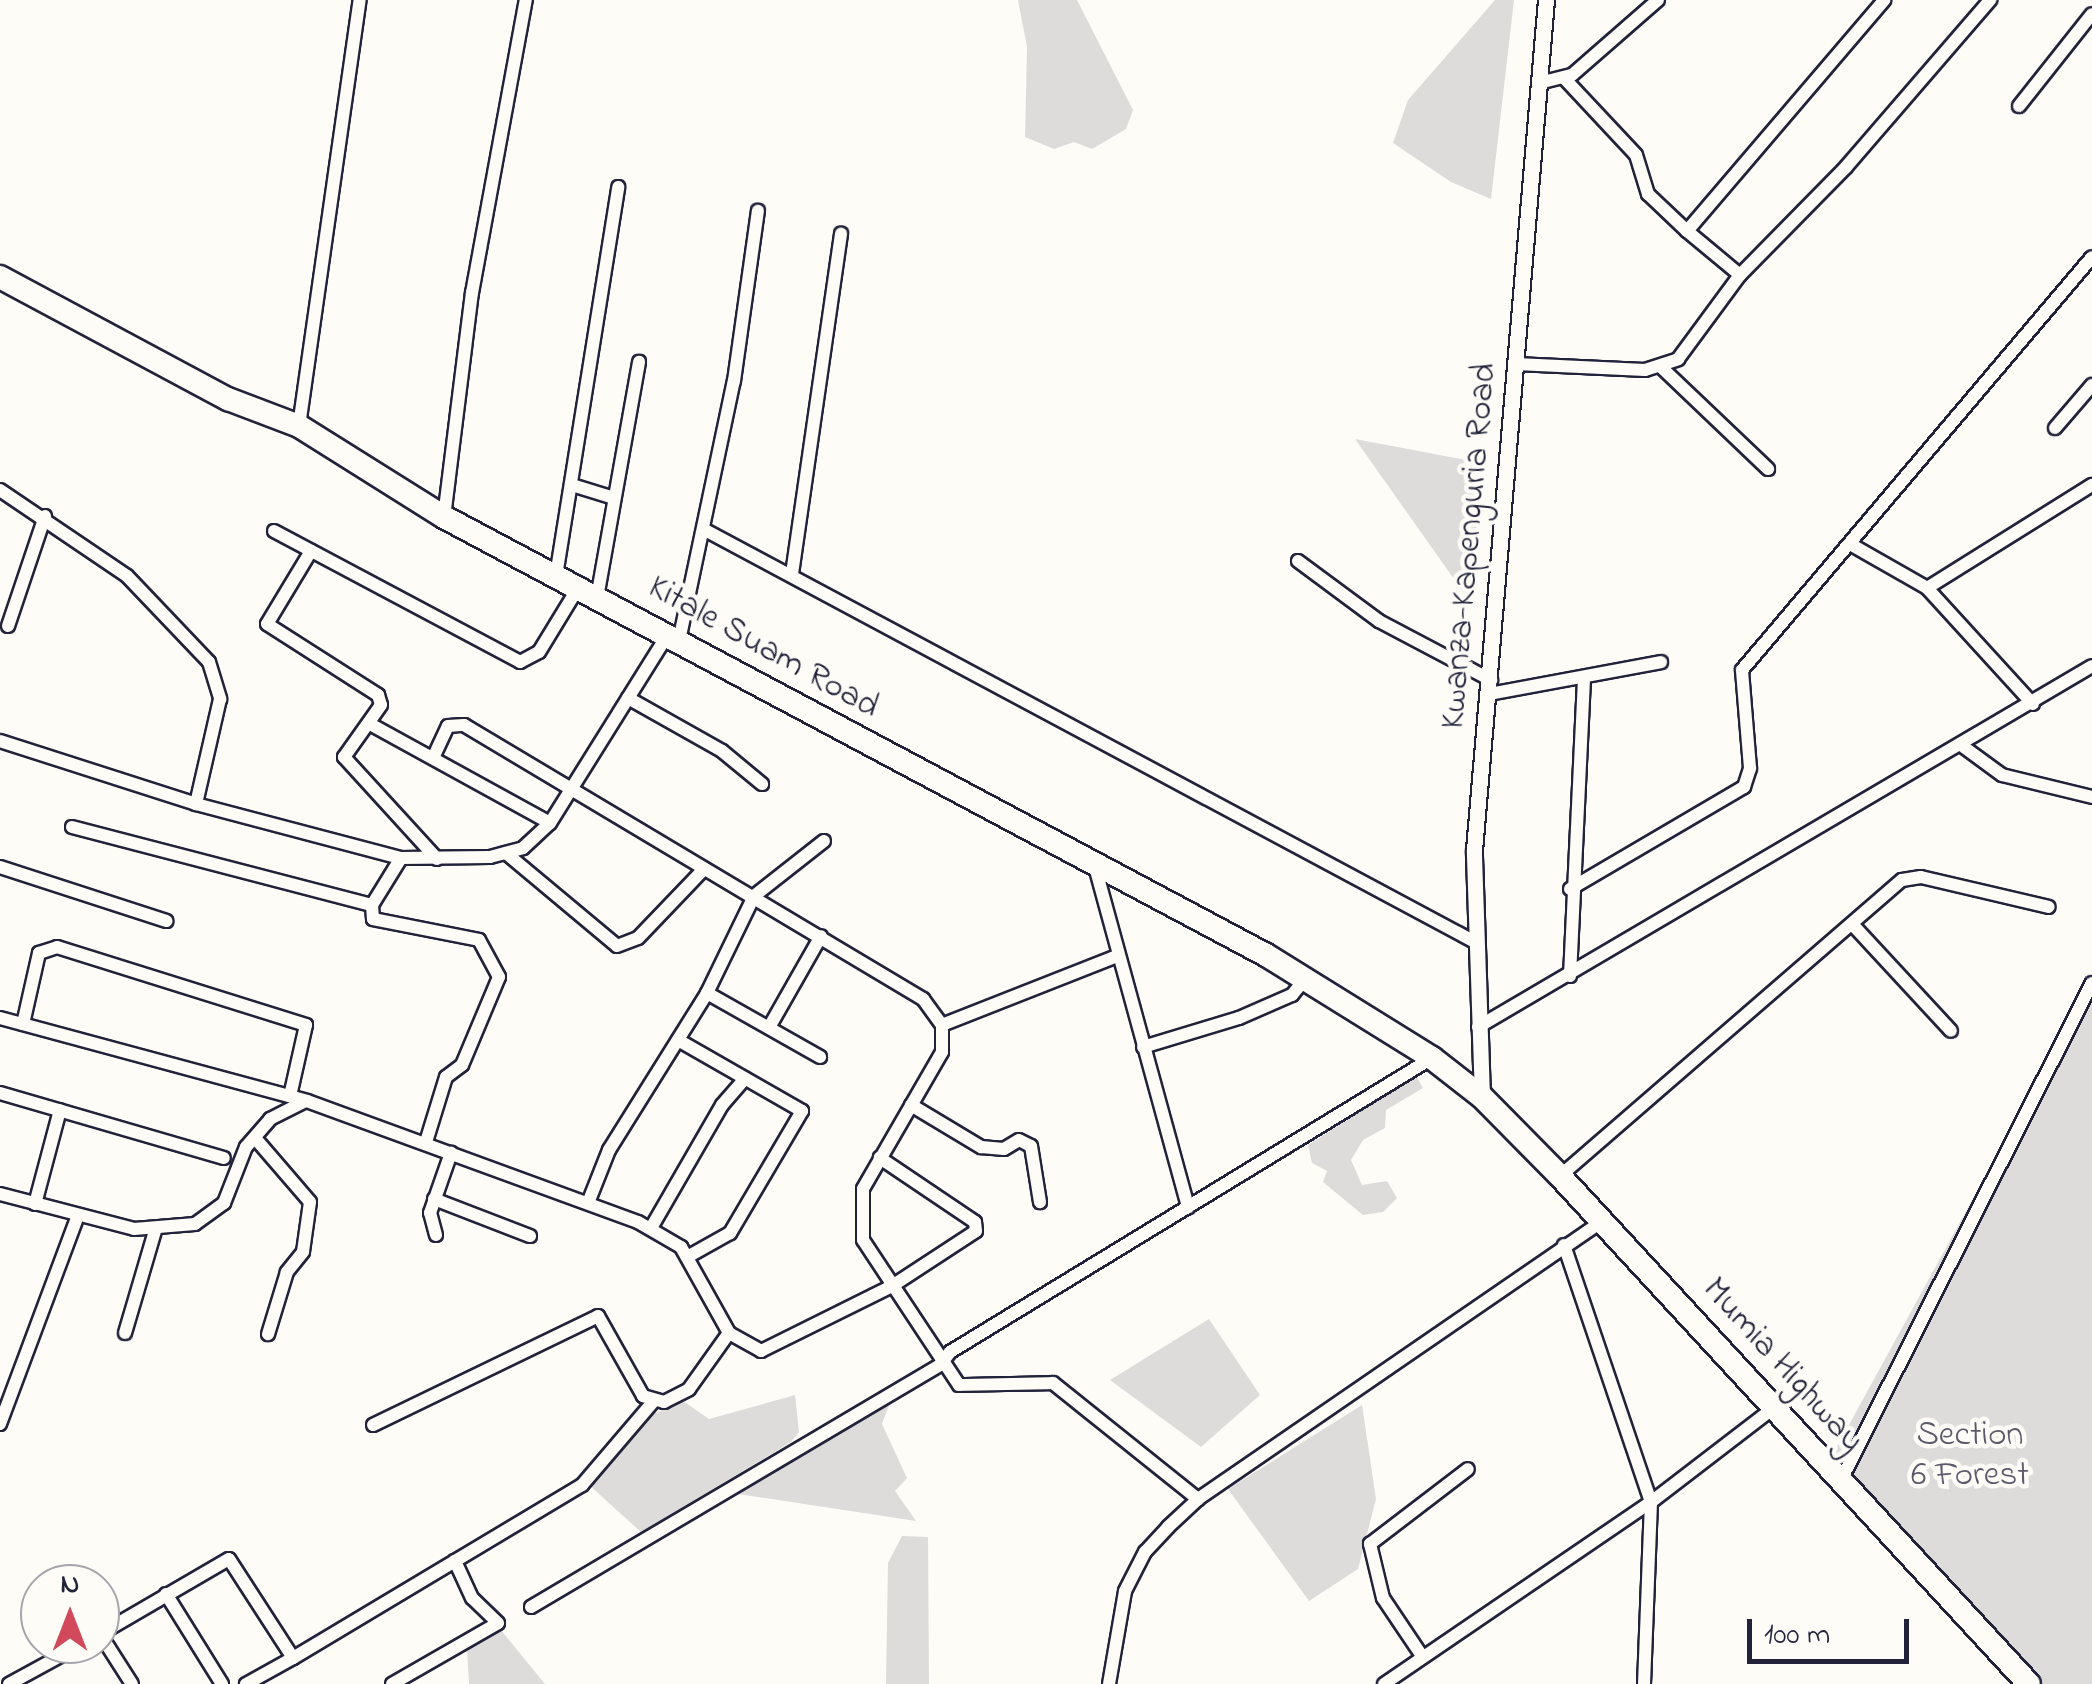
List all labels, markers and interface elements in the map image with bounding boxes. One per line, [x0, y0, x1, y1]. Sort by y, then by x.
street label: Kwanza-Kapenguria Road [1433, 361, 1507, 731]
street label: Kitale Suam Road [640, 567, 886, 729]
street label: Mumia Highway [1692, 1270, 1872, 1462]
park label: Section 6 Forest [1911, 1415, 2029, 1497]
north arrow [20, 1564, 120, 1664]
text: N [61, 1565, 79, 1606]
scale bar [1752, 1599, 1914, 1661]
text: 100 m [1764, 1614, 1830, 1658]

